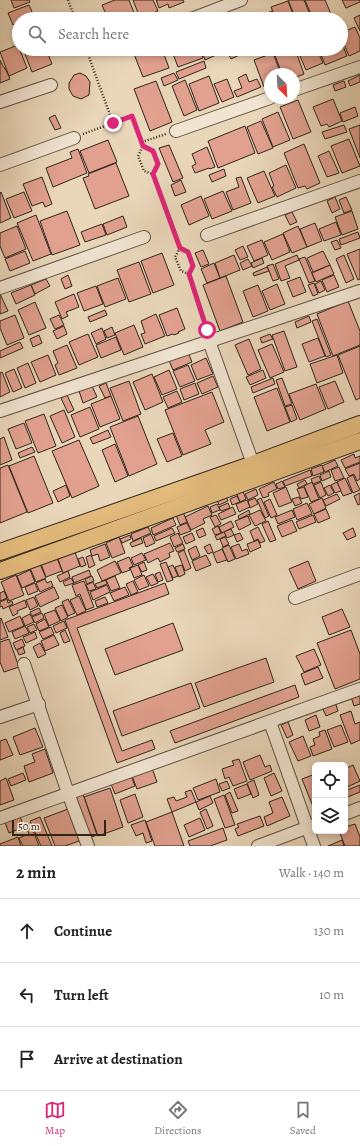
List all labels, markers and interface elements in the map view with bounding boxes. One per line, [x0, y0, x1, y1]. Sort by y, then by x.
search box [12, 12, 348, 56]
icon: search [26, 23, 48, 45]
text: Search here [58, 24, 129, 44]
north arrow [264, 68, 300, 104]
route end [104, 114, 122, 132]
route start [198, 321, 216, 339]
map controls [312, 762, 348, 834]
button: locate [312, 762, 348, 798]
button: layers [312, 798, 348, 834]
scale bar [12, 818, 106, 837]
text: 50 m [18, 819, 40, 834]
text: 2 min [16, 861, 56, 884]
text: Walk · 140 m [279, 864, 344, 881]
icon: ahead [16, 920, 38, 942]
text: Continue [54, 921, 112, 941]
text: 130 m [314, 922, 344, 939]
icon: left [16, 984, 38, 1006]
text: Turn left [54, 985, 109, 1005]
text: 10 m [319, 986, 344, 1003]
icon: arrive [16, 1048, 38, 1070]
text: Arrive at destination [54, 1049, 183, 1069]
tab: Map [44, 1099, 66, 1138]
tab: Directions [154, 1099, 202, 1138]
tab: Saved [290, 1099, 316, 1138]

